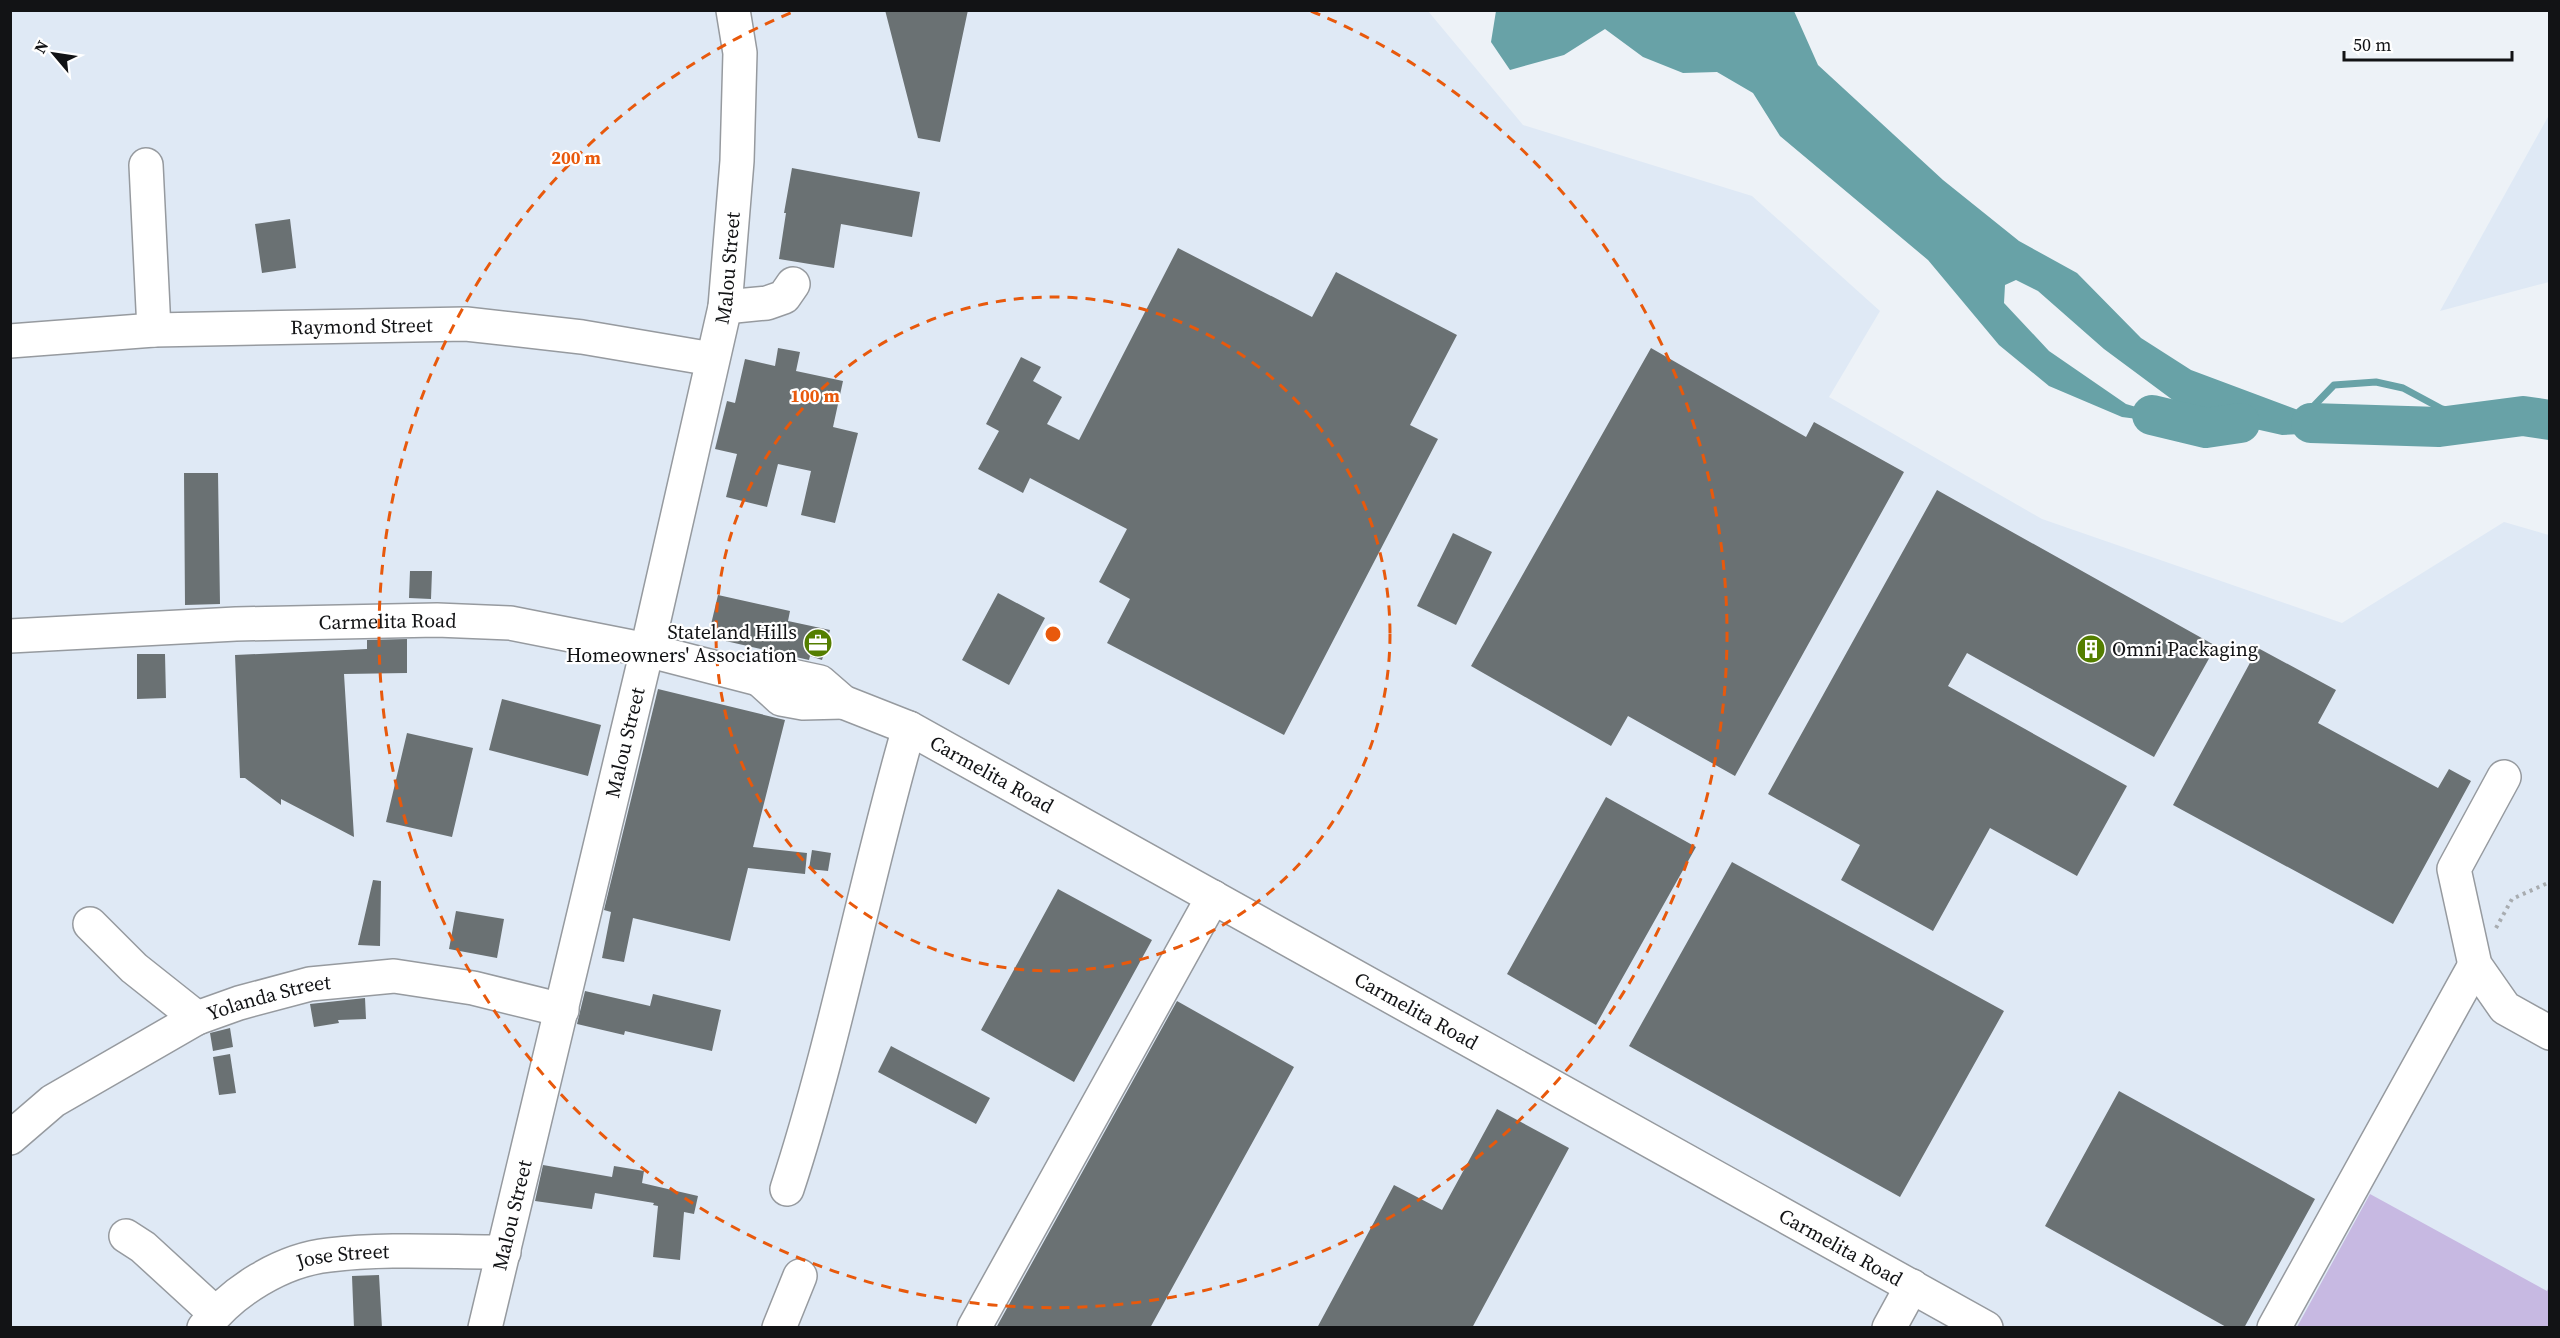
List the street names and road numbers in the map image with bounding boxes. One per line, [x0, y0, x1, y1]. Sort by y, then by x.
street label: Malou Street [708, 210, 747, 327]
street label: Raymond Street [290, 311, 433, 341]
street label: Carmelita Road [318, 606, 458, 636]
street label: Malou Street [598, 684, 652, 801]
street label: Carmelita Road [925, 728, 1059, 820]
street label: Carmelita Road [1349, 965, 1484, 1057]
street label: Yolanda Street [203, 968, 332, 1027]
street label: Malou Street [485, 1157, 539, 1273]
street label: Carmelita Road [1774, 1201, 1909, 1293]
street label: Jose Street [292, 1237, 390, 1276]

